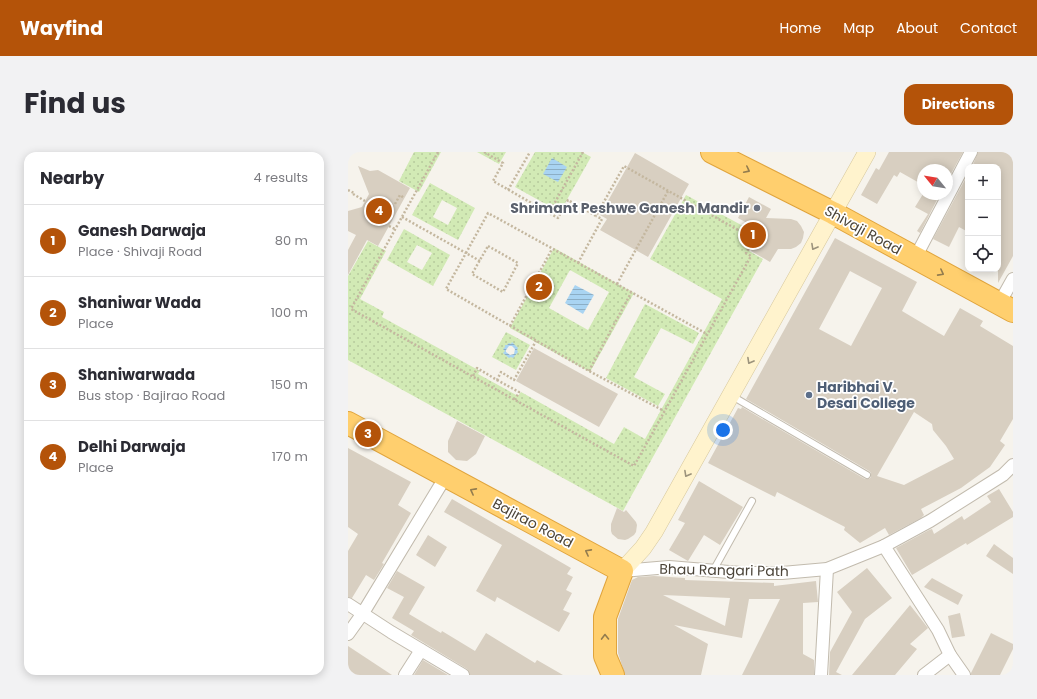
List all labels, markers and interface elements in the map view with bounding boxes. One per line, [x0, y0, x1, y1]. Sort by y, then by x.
text: Wayfind [20, 15, 103, 42]
text: Home [779, 18, 821, 38]
text: Map [843, 18, 874, 38]
text: About [896, 18, 938, 38]
text: Contact [960, 18, 1017, 38]
text: Find us [24, 84, 126, 123]
button: Directions [904, 84, 1013, 125]
north arrow [917, 164, 953, 200]
map controls [965, 164, 1001, 272]
button: + [965, 164, 1001, 200]
one-way arrow [743, 165, 750, 172]
text: Nearby [40, 166, 104, 190]
text: 4 results [254, 168, 308, 187]
pin: 4 [366, 196, 392, 226]
place label: Shrimant Peshwe Ganesh Mandir [510, 198, 749, 218]
button: − [965, 200, 1001, 236]
street label: Shivaji Road [821, 201, 905, 259]
marker: Shrimant Peshwe Ganesh Mandir [752, 203, 762, 213]
text: Ganesh Darwaja [78, 220, 206, 241]
pin: 1 [740, 220, 766, 250]
text: 1 [51, 231, 55, 250]
text: 80 m [275, 231, 308, 250]
button: locate [965, 236, 1001, 272]
text: Place · Shivaji Road [78, 242, 202, 261]
one-way arrow [812, 243, 819, 250]
one-way arrow [937, 268, 944, 275]
pin: 2 [526, 272, 552, 302]
text: Shaniwar Wada [78, 292, 201, 313]
text: 2 [49, 303, 57, 322]
text: 100 m [271, 303, 308, 322]
text: Place [78, 314, 113, 333]
one-way arrow [748, 356, 755, 364]
text: Shaniwarwada [78, 364, 195, 385]
text: 3 [49, 375, 57, 394]
text: 150 m [271, 375, 308, 394]
place label: Haribhai V. Desai College [817, 377, 915, 413]
text: Bus stop · Bajirao Road [78, 386, 225, 405]
marker: Haribhai V. Desai College [804, 390, 814, 400]
pin: 3 [355, 419, 381, 449]
your location [713, 420, 733, 440]
text: Delhi Darwaja [78, 436, 186, 457]
text: 4 [49, 447, 57, 466]
text: 170 m [272, 447, 308, 466]
text: Place [78, 458, 113, 477]
one-way arrow [684, 470, 691, 477]
one-way arrow [470, 488, 477, 495]
street label: Bajirao Road [489, 493, 577, 553]
one-way arrow [584, 550, 592, 557]
street label: Bhau Rangari Path [659, 559, 789, 581]
one-way arrow [601, 634, 609, 640]

